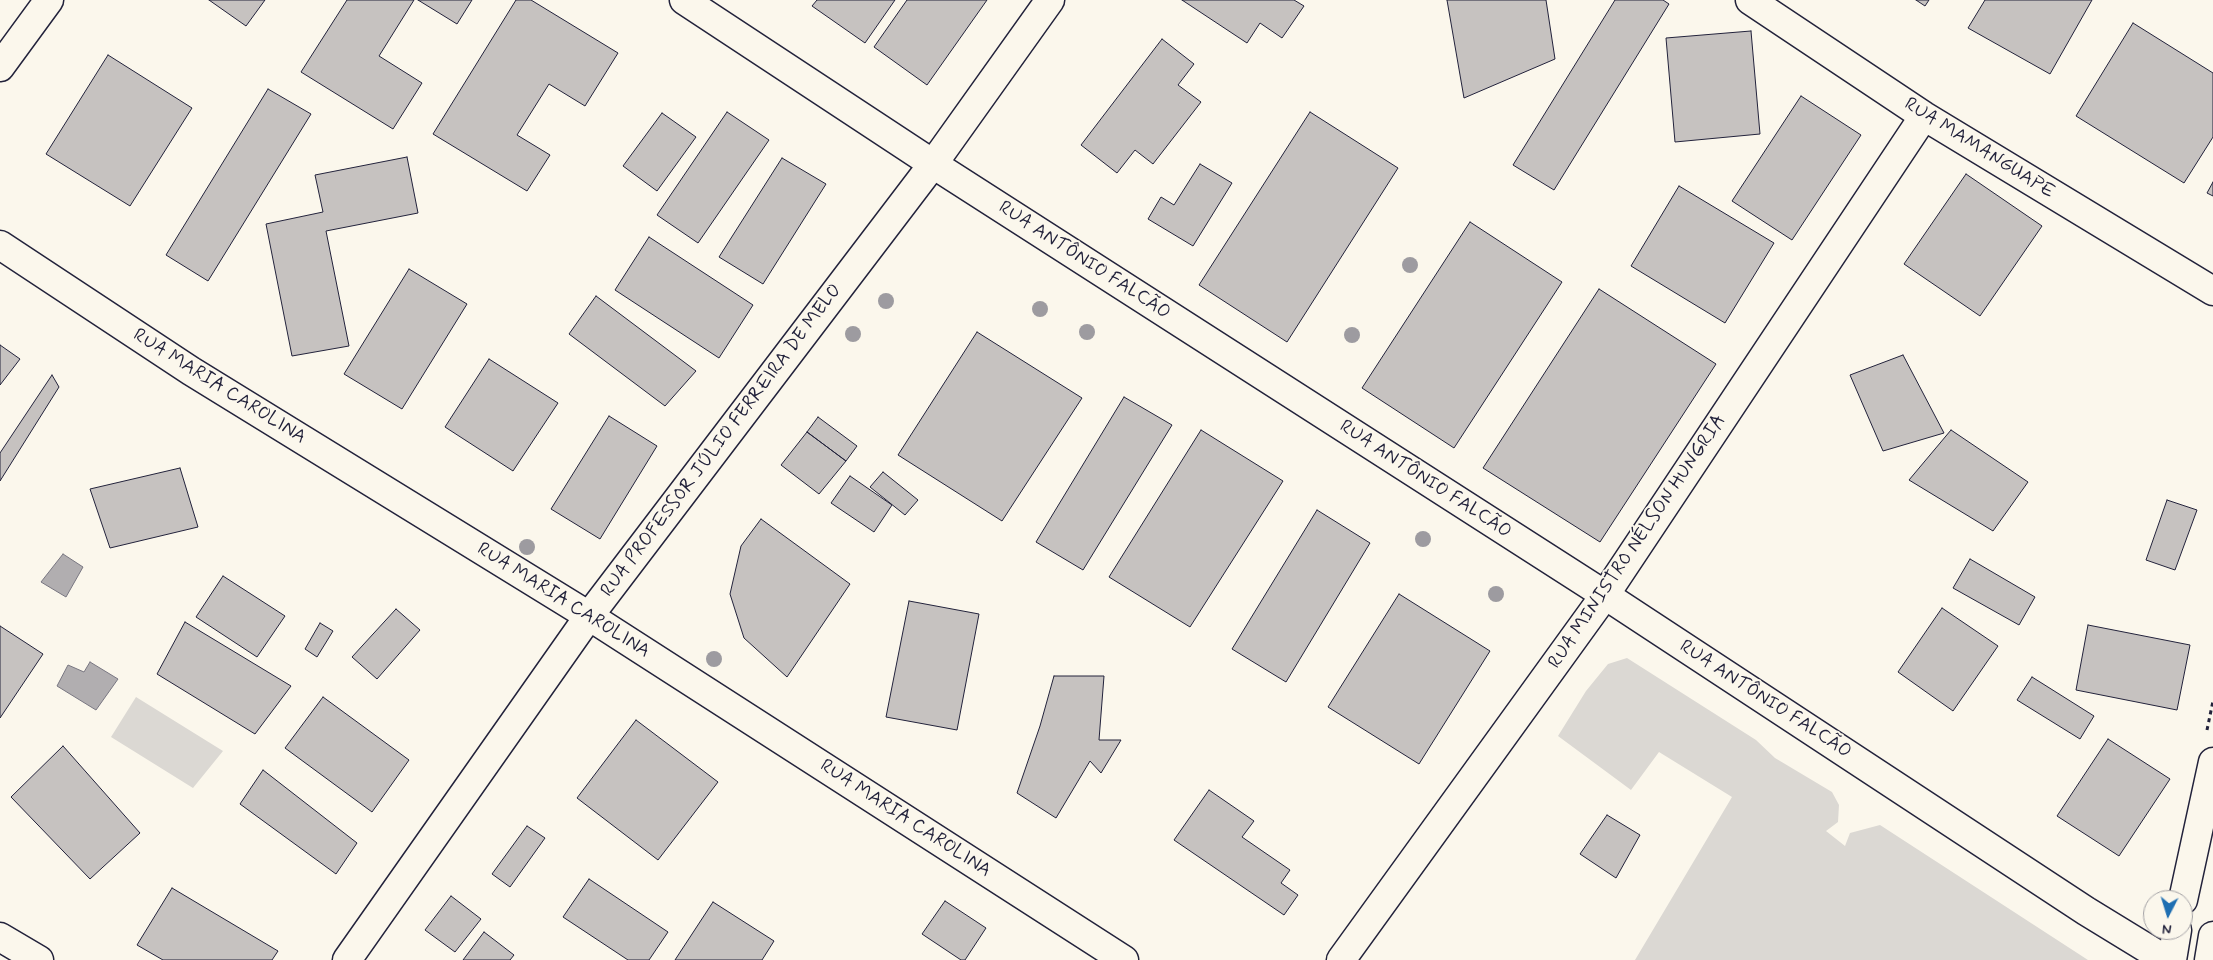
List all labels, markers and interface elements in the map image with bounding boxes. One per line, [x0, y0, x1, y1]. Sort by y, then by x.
street label: RUA MAMANGUAPE [1900, 93, 2058, 205]
street label: RUA ANTÔNIO FALCÃO [994, 197, 1174, 325]
street label: RUA PROFESSOR JÚLIO FERREIRA DE MELO [597, 280, 847, 602]
street label: RUA MARIA CAROLINA [128, 324, 310, 450]
street label: RUA MINISTRO NÉLSON HUNGRIA [1544, 411, 1732, 673]
street label: RUA ANTÔNIO FALCÃO [1335, 416, 1515, 544]
street label: RUA MARIA CAROLINA [472, 538, 654, 664]
street label: RUA ANTÔNIO FALCÃO [1675, 636, 1855, 764]
street label: RUA MARIA CAROLINA [815, 755, 995, 883]
north arrow [2143, 890, 2193, 940]
text: N [2161, 920, 2172, 938]

